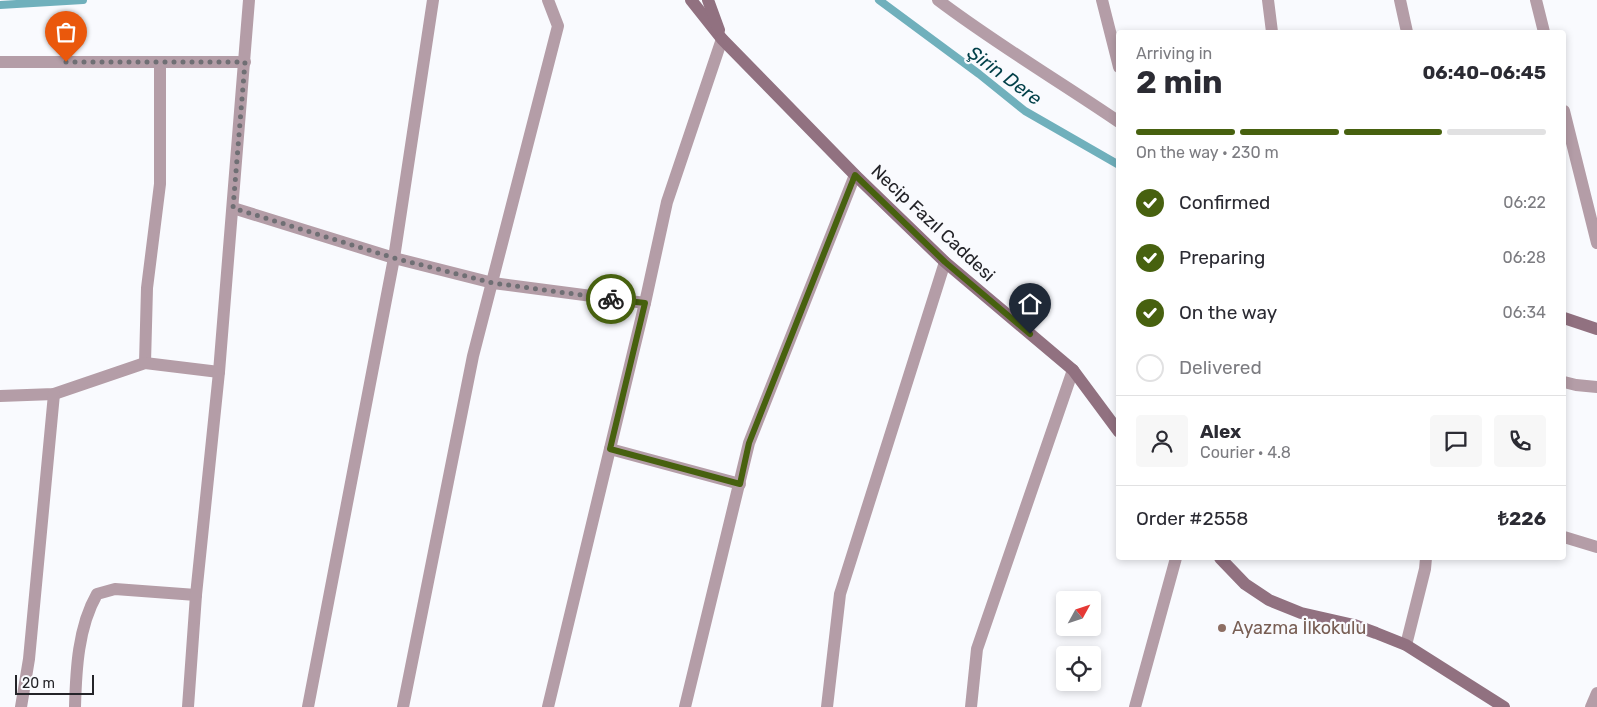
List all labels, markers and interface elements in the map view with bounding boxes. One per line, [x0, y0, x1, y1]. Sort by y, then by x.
pin [45, 11, 87, 62]
icon: bag [52, 18, 80, 46]
water label: Şirin Dere [963, 41, 1047, 110]
text: Arriving in [1136, 44, 1212, 63]
text: 06:40–06:45 [1422, 61, 1546, 84]
text: 2 min [1136, 63, 1223, 101]
text: On the way · 230 m [1136, 143, 1279, 162]
street label: Necip Fazıl Caddesi [867, 160, 999, 286]
icon: check [1136, 189, 1164, 217]
text: Confirmed [1179, 191, 1270, 214]
text: 06:22 [1503, 193, 1546, 212]
icon: check [1136, 244, 1164, 272]
text: Preparing [1179, 246, 1265, 269]
text: 06:28 [1503, 248, 1546, 267]
courier [586, 274, 636, 324]
pin [1009, 283, 1051, 334]
icon: bike [597, 285, 625, 313]
icon: home [1016, 290, 1044, 318]
icon: check [1136, 299, 1164, 327]
text: On the way [1179, 301, 1277, 324]
text: 06:34 [1503, 303, 1546, 322]
text: Delivered [1179, 356, 1262, 379]
button: person [1136, 415, 1188, 467]
button: chat [1430, 415, 1482, 467]
button: phone [1494, 415, 1546, 467]
text: Alex [1200, 420, 1241, 443]
text: Courier · 4.8 [1200, 443, 1291, 462]
text: Order #2558 [1136, 507, 1248, 530]
text: ₺226 [1498, 507, 1546, 530]
north arrow [1056, 591, 1101, 636]
map controls [1056, 591, 1101, 691]
place label: Ayazma İlkokulu [1232, 617, 1366, 639]
marker: Ayazma İlkokulu [1216, 622, 1228, 634]
button: locate [1056, 646, 1101, 691]
scale bar [15, 672, 94, 695]
text: 20 m [22, 675, 55, 692]

